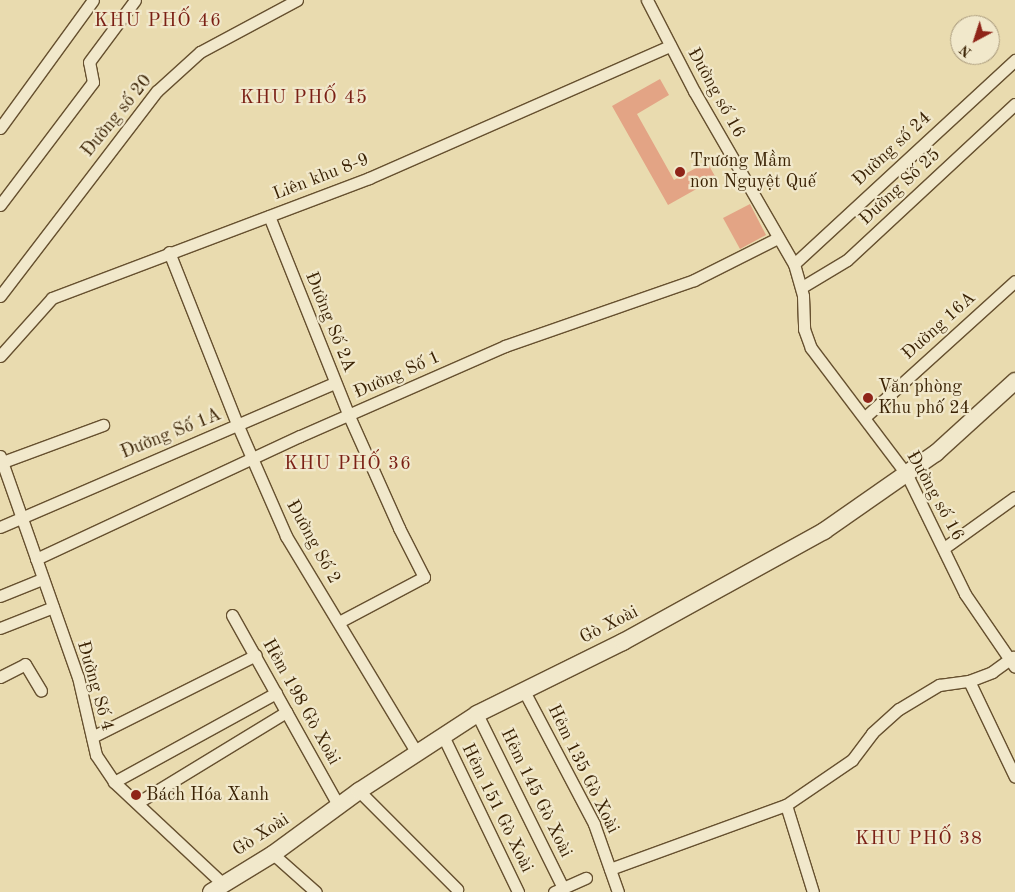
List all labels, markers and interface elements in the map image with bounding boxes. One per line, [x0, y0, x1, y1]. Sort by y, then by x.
district label: KHU PHỐ 46 [93, 11, 223, 33]
north arrow [950, 15, 1000, 65]
text: N [957, 42, 975, 60]
street label: Đường số 16 [682, 44, 750, 142]
street label: Đường số 20 [77, 71, 157, 161]
district label: KHU PHỐ 45 [239, 88, 369, 110]
street label: Đường số 24 [848, 107, 936, 191]
street label: Đường Số 25 [855, 144, 945, 230]
street label: Liên khu 8-9 [270, 149, 372, 205]
place label: Trương Mầm non Nguyệt Quế [690, 151, 816, 193]
marker: Trương Mầm non Nguyệt Quế [674, 166, 686, 178]
street label: Đường Số 2A [300, 269, 360, 375]
street label: Đường 16A [898, 287, 980, 365]
street label: Đường Số 1 [350, 346, 444, 404]
place label: Văn phòng Khu phố 24 [878, 377, 970, 419]
marker: Văn phòng Khu phố 24 [862, 392, 874, 404]
street label: Đường Số 1A [118, 404, 224, 464]
street label: Đường số 16 [901, 447, 969, 545]
district label: KHU PHỐ 36 [283, 454, 413, 476]
street label: Đường Số 2 [281, 496, 345, 588]
street label: Gò Xoài [576, 601, 642, 649]
street label: Hẻm 198 Gò Xoài [257, 635, 345, 769]
street label: Đường Số 4 [72, 639, 118, 733]
street label: Hẻm 135 Gò Xoài [542, 701, 624, 837]
street label: Hẻm 145 Gò Xoài [495, 725, 577, 861]
street label: Hẻm 151 Gò Xoài [456, 740, 538, 876]
place label: Bách Hóa Xanh [146, 784, 269, 806]
marker: Bách Hóa Xanh [130, 789, 142, 801]
street label: Gò Xoài [229, 809, 293, 861]
district label: KHU PHỐ 38 [854, 829, 984, 851]

